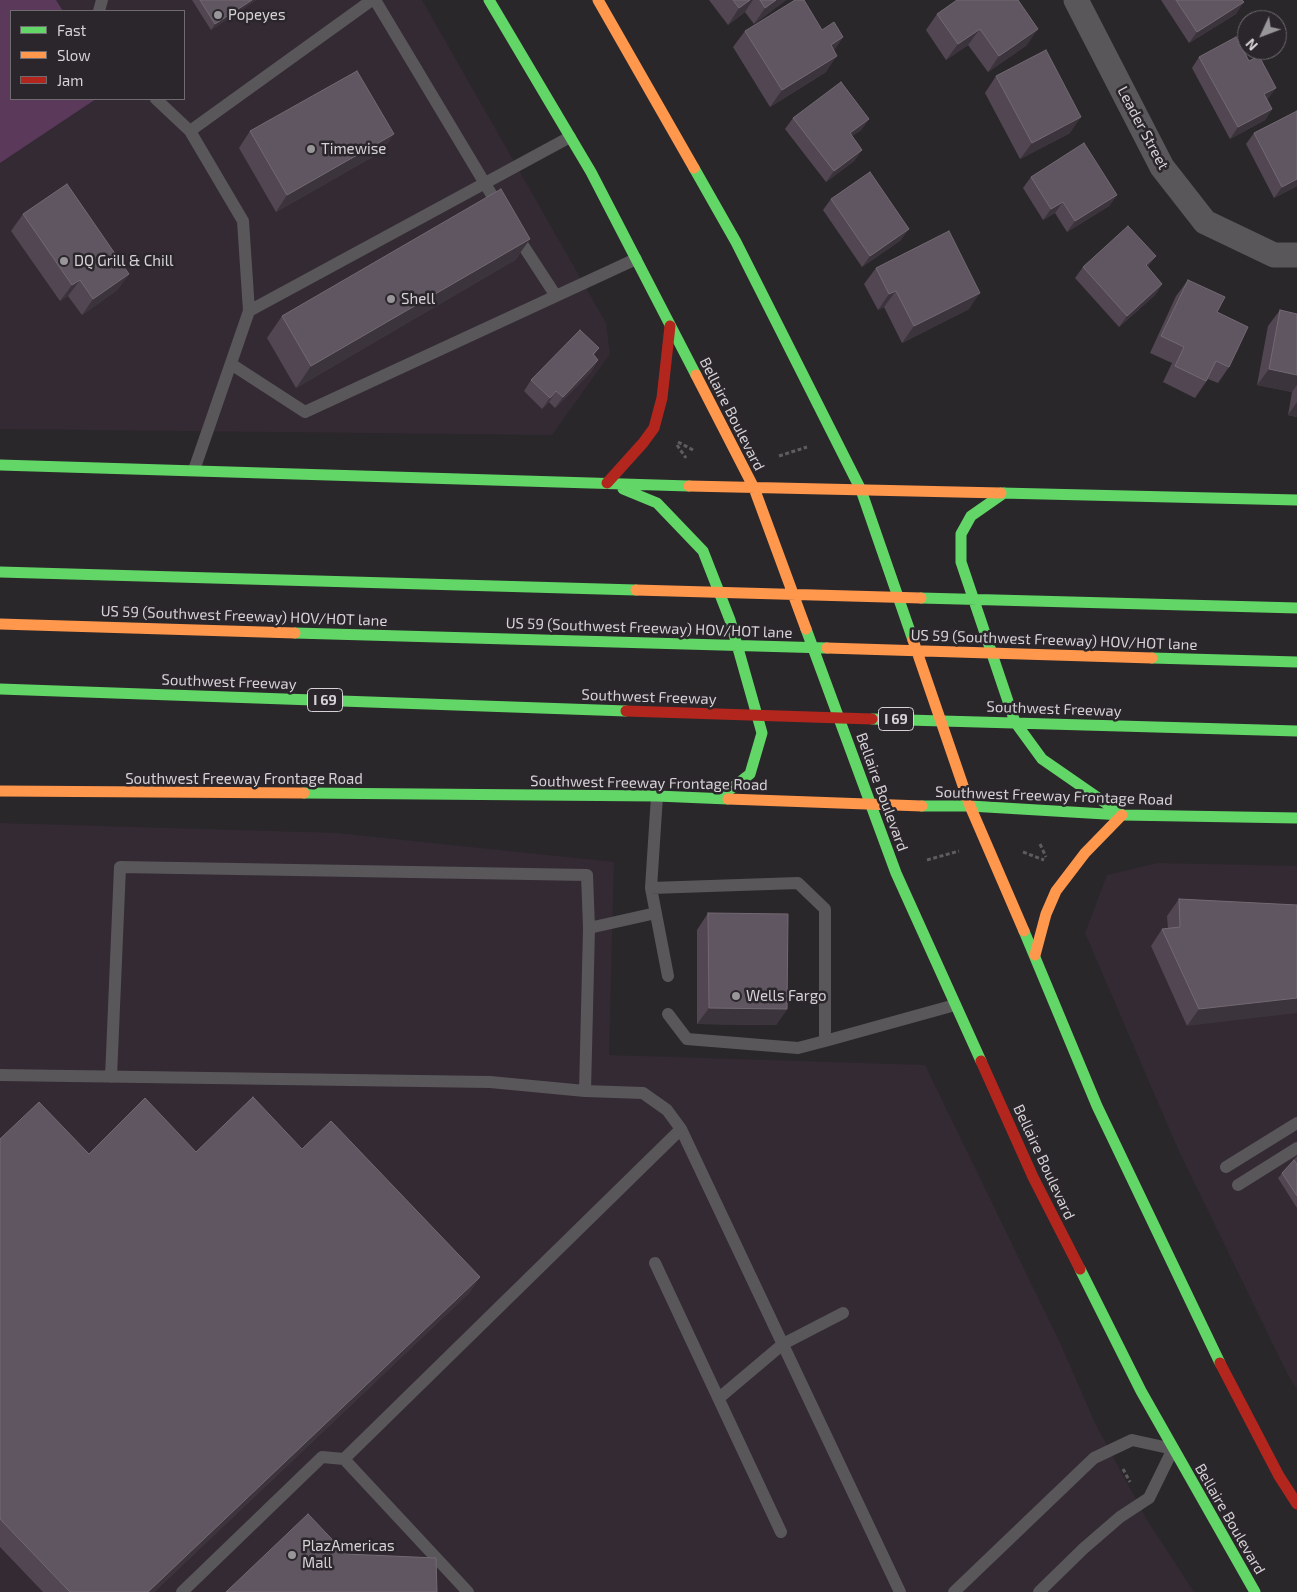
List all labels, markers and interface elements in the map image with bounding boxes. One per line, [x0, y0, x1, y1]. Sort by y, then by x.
place label: Popeyes [228, 6, 286, 24]
marker: Popeyes [212, 9, 224, 21]
legend [10, 10, 185, 100]
north arrow [1237, 10, 1287, 60]
text: Fast [57, 21, 86, 39]
text: N [1242, 35, 1261, 54]
text: Slow [57, 46, 91, 64]
text: Jam [57, 71, 83, 89]
street label: Leader Street [1114, 83, 1172, 173]
place label: Timewise [321, 140, 386, 158]
marker: Timewise [305, 143, 317, 155]
place label: DQ Grill & Chill [74, 252, 174, 270]
marker: DQ Grill & Chill [58, 255, 70, 267]
place label: Shell [401, 290, 435, 308]
marker: Shell [385, 293, 397, 305]
street label: Bellaire Boulevard [696, 354, 768, 474]
street label: US 59 (Southwest Freeway) HOV/HOT lane [100, 602, 388, 630]
street label: US 59 (Southwest Freeway) HOV/HOT lane [505, 614, 793, 642]
street label: US 59 (Southwest Freeway) HOV/HOT lane [910, 626, 1198, 654]
street label: Southwest Freeway [161, 671, 297, 693]
street label: Southwest Freeway [581, 686, 717, 708]
road number: I 69 [308, 688, 342, 712]
street label: Southwest Freeway [986, 698, 1122, 720]
road number: I 69 [878, 708, 914, 731]
street label: Bellaire Boulevard [852, 730, 912, 854]
street label: Southwest Freeway Frontage Road [125, 770, 363, 788]
street label: Southwest Freeway Frontage Road [530, 772, 768, 794]
street label: Southwest Freeway Frontage Road [935, 783, 1173, 809]
place label: Wells Fargo [746, 987, 827, 1005]
marker: Wells Fargo [730, 990, 742, 1002]
street label: Bellaire Boulevard [1009, 1102, 1079, 1222]
street label: Bellaire Boulevard [1191, 1460, 1269, 1578]
place label: PlazAmericas Mall [302, 1537, 395, 1572]
marker: PlazAmericas Mall [286, 1549, 298, 1561]

